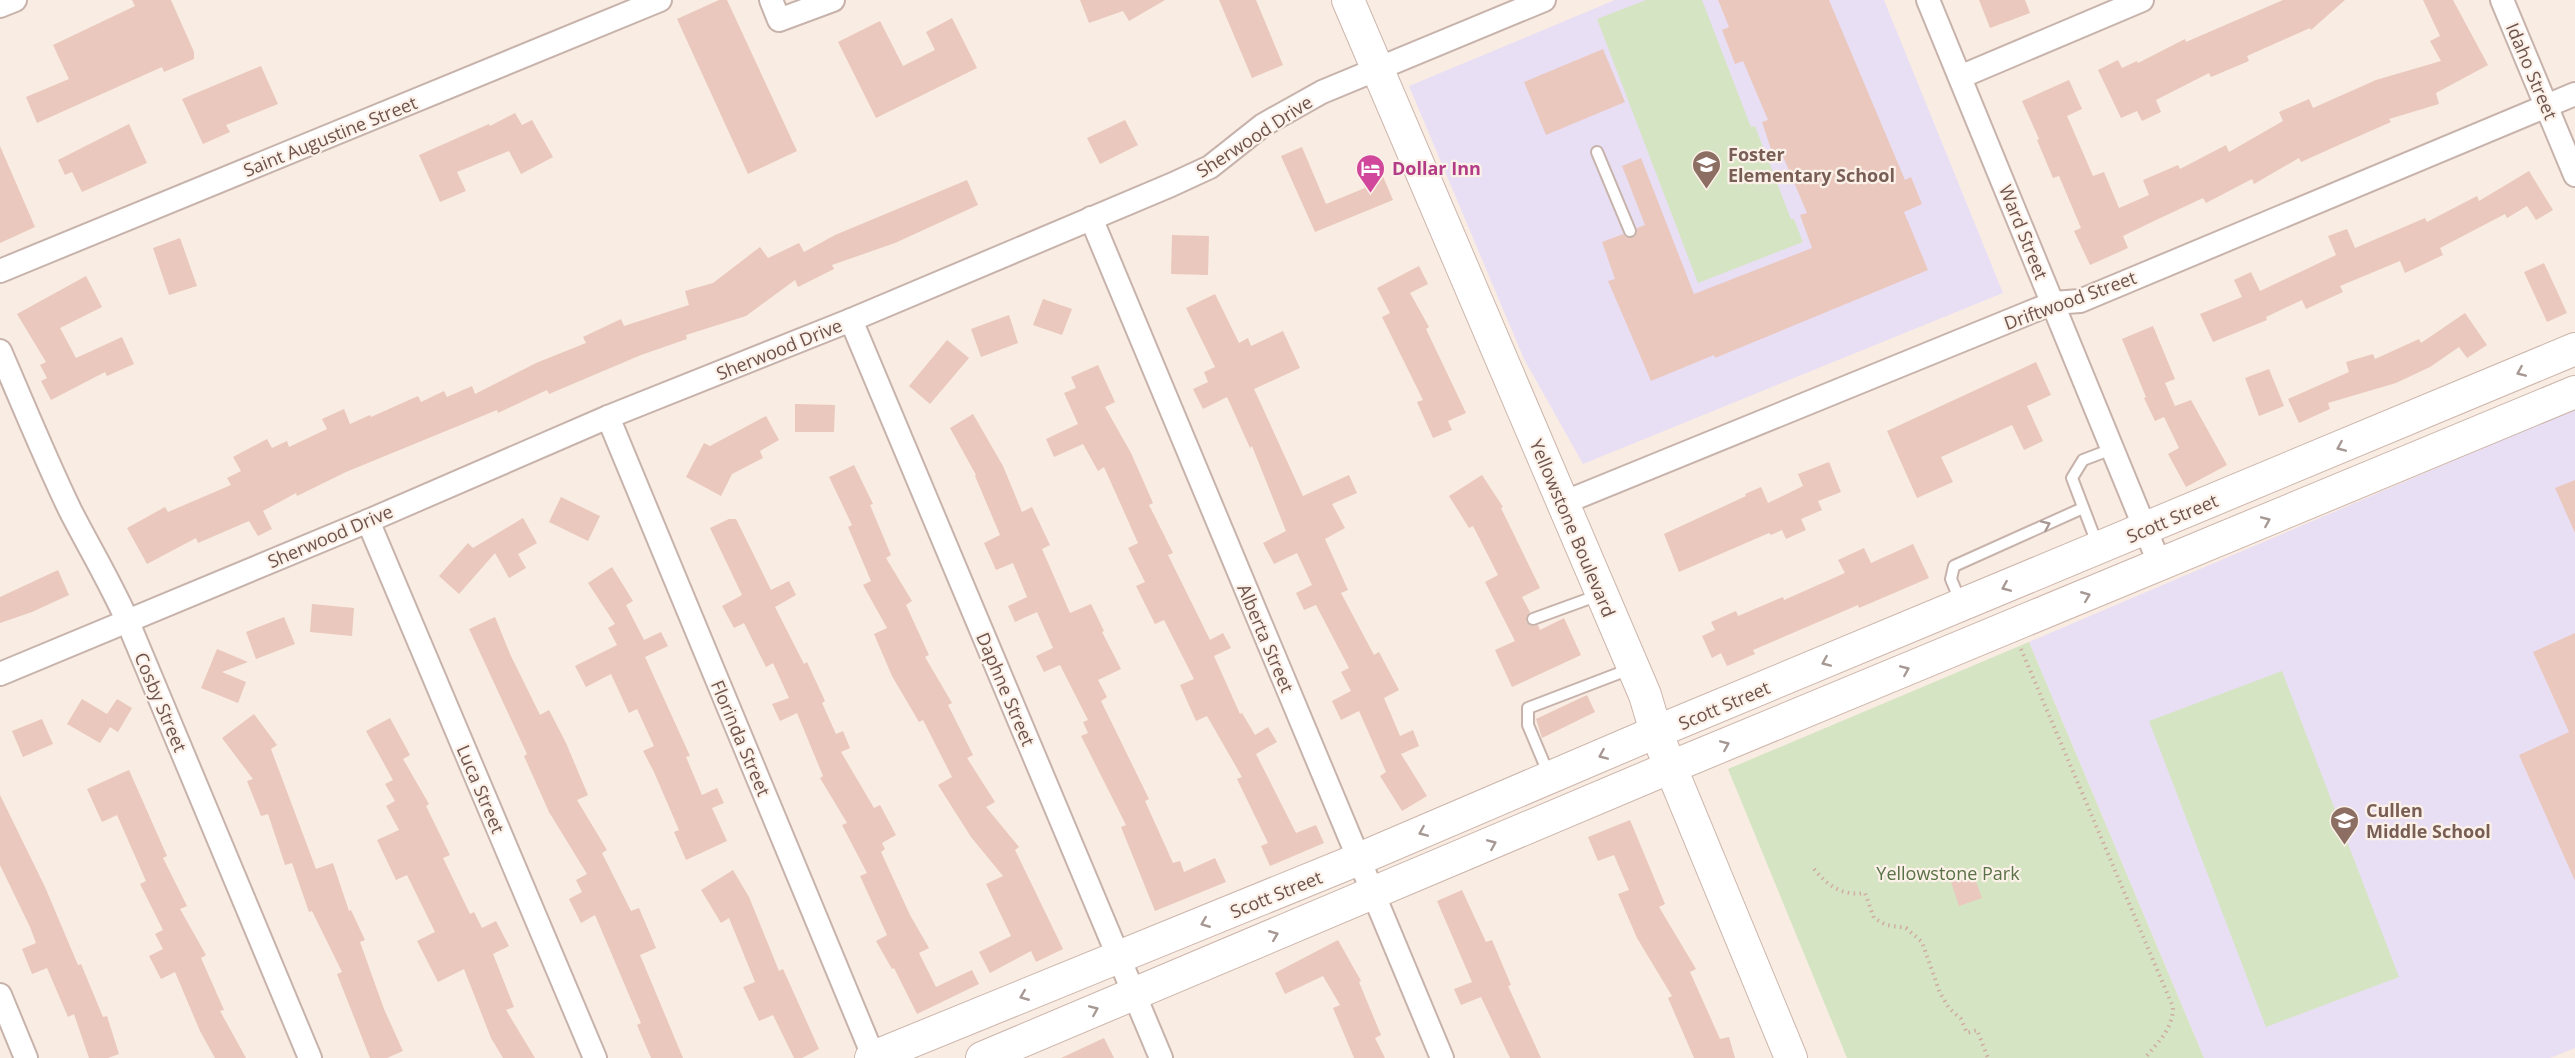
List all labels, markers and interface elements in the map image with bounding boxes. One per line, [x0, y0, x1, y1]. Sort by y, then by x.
street label: Idaho Street [2501, 19, 2563, 123]
street label: Saint Augustine Street [240, 90, 420, 182]
street label: Sherwood Drive [1191, 90, 1317, 182]
place label: Foster Elementary School [1728, 142, 1895, 187]
school or university icon: Foster Elementary School [1691, 148, 1723, 190]
hotel icon: Dollar Inn [1355, 152, 1387, 194]
place label: Dollar Inn [1392, 156, 1481, 180]
street label: Ward Street [1994, 181, 2054, 283]
street label: Driftwood Street [2001, 265, 2139, 335]
street label: Sherwood Drive [713, 313, 845, 385]
one-way arrow [2516, 364, 2527, 376]
street label: Yellowstone Boulevard [1525, 435, 1621, 621]
one-way arrow [2337, 440, 2348, 452]
street label: Scott Street [2123, 488, 2221, 548]
street label: Sherwood Drive [264, 499, 396, 573]
one-way arrow [2259, 516, 2270, 528]
one-way arrow [2039, 520, 2050, 532]
street label: Alberta Street [1232, 580, 1300, 696]
one-way arrow [2002, 580, 2013, 592]
one-way arrow [2079, 591, 2090, 603]
street label: Daphne Street [971, 629, 1041, 749]
street label: Cosby Street [129, 649, 193, 755]
one-way arrow [1822, 655, 1833, 667]
one-way arrow [1899, 665, 1910, 677]
street label: Scott Street [1675, 675, 1773, 735]
street label: Florinda Street [706, 676, 776, 800]
one-way arrow [1719, 740, 1730, 752]
street label: Luca Street [452, 741, 510, 837]
one-way arrow [1598, 748, 1609, 760]
place label: Cullen Middle School [2366, 798, 2491, 843]
school or university icon: Cullen Middle School [2329, 804, 2361, 846]
one-way arrow [1419, 825, 1430, 837]
one-way arrow [1486, 839, 1497, 851]
park label: Yellowstone Park [1876, 861, 2020, 885]
street label: Scott Street [1226, 865, 1326, 923]
one-way arrow [1200, 916, 1211, 928]
one-way arrow [1268, 930, 1279, 942]
one-way arrow [1019, 989, 1030, 1001]
one-way arrow [1087, 1005, 1098, 1017]

